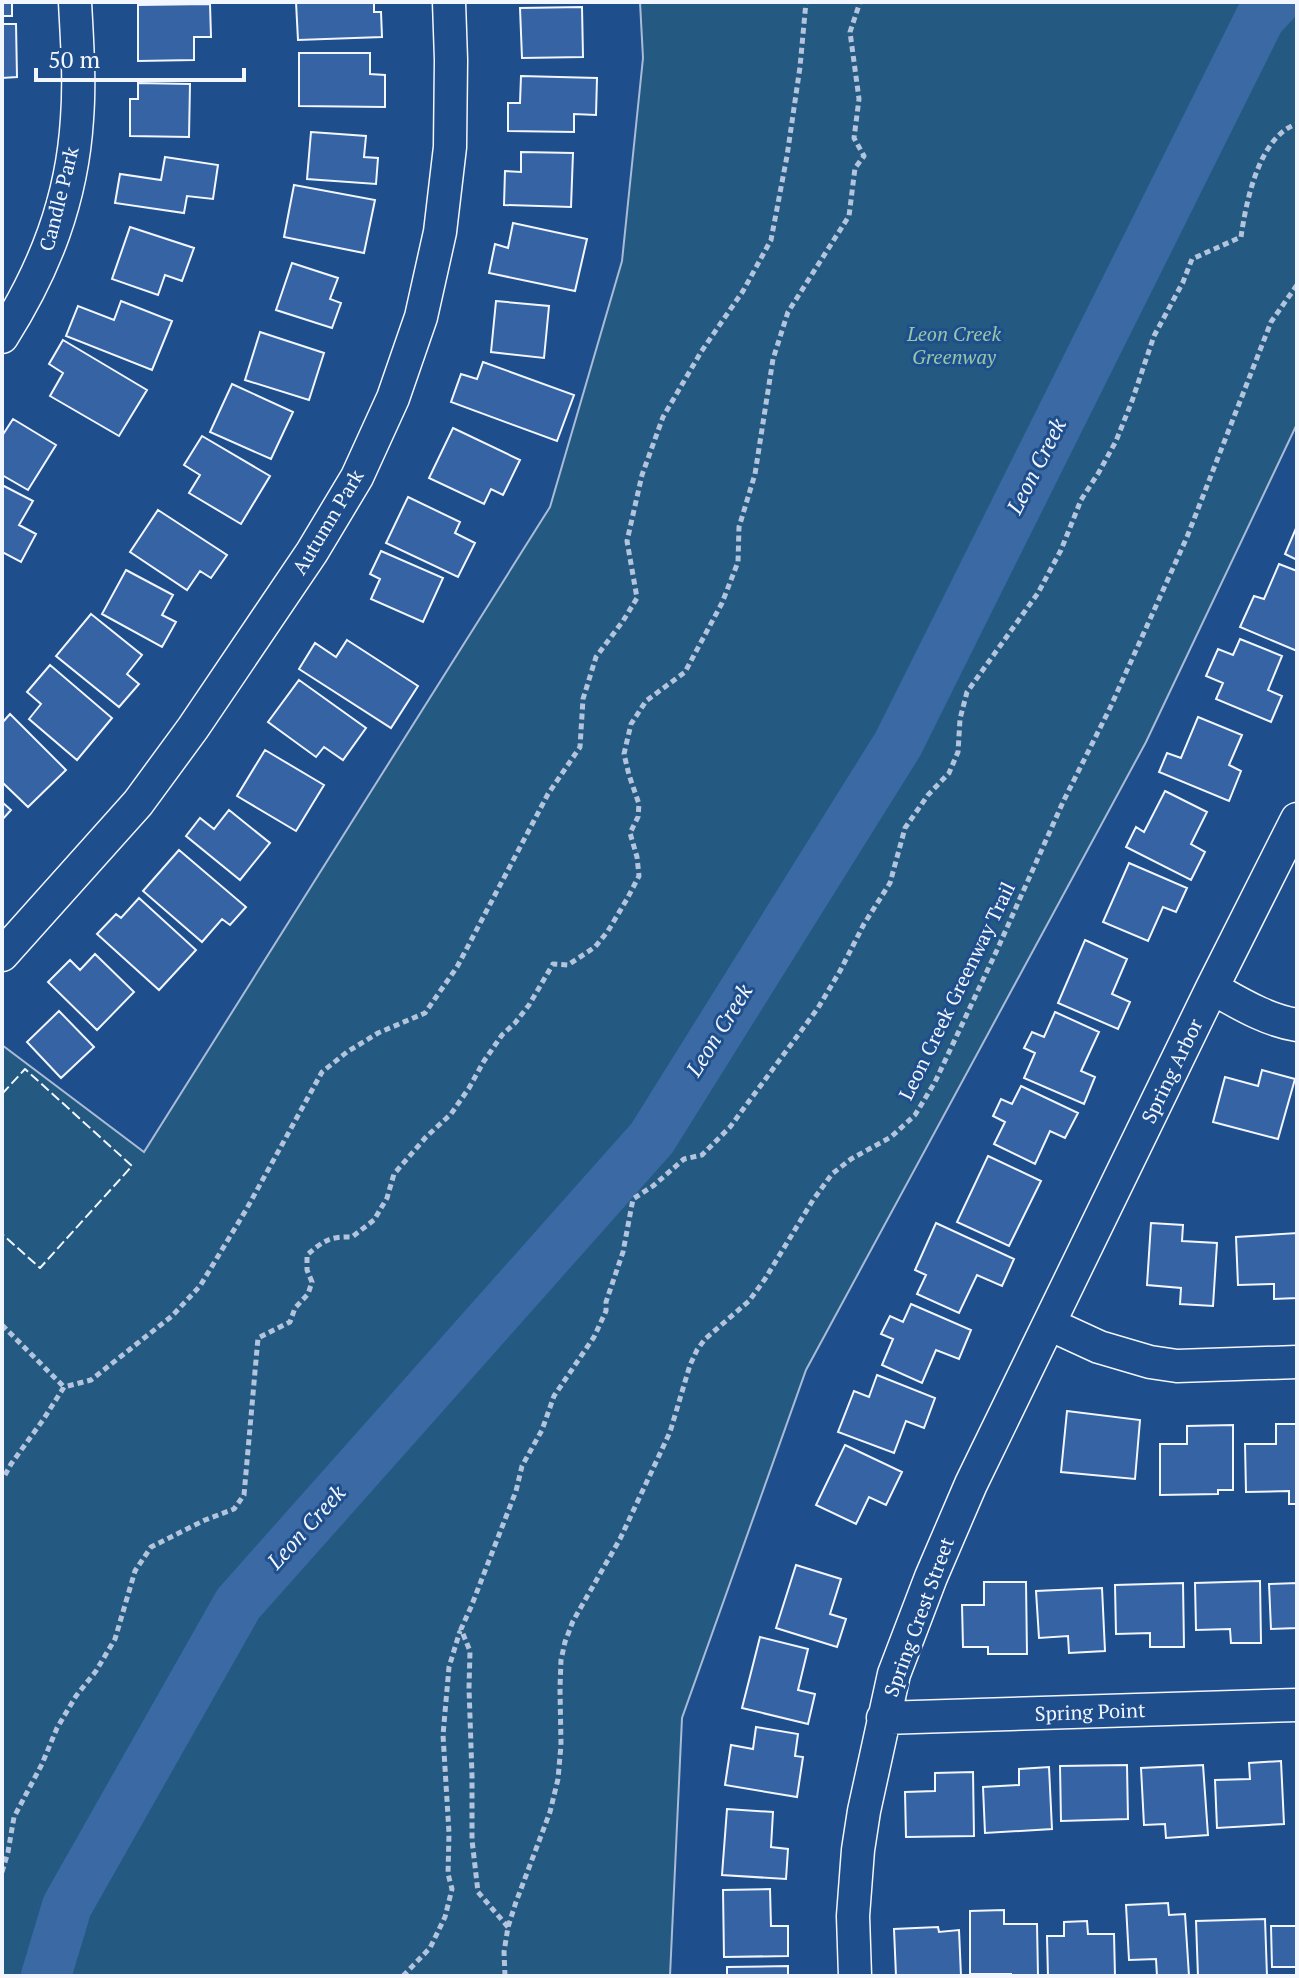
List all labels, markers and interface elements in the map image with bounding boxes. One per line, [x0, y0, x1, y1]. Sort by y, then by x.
scale bar [36, 32, 244, 82]
text: 50 m [48, 43, 100, 75]
street label: Candle Park [32, 143, 85, 254]
park label: Leon Creek Greenway [906, 320, 1001, 370]
water label: Leon Creek [999, 413, 1072, 519]
street label: Autumn Park [286, 464, 370, 579]
street label: Leon Creek Greenway Trail [892, 877, 1021, 1104]
water label: Leon Creek [678, 978, 759, 1082]
street label: Spring Arbor [1135, 1014, 1209, 1128]
water label: Leon Creek [260, 1478, 351, 1576]
street label: Spring Crest Street [877, 1533, 960, 1700]
street label: Spring Point [1034, 1696, 1146, 1727]

